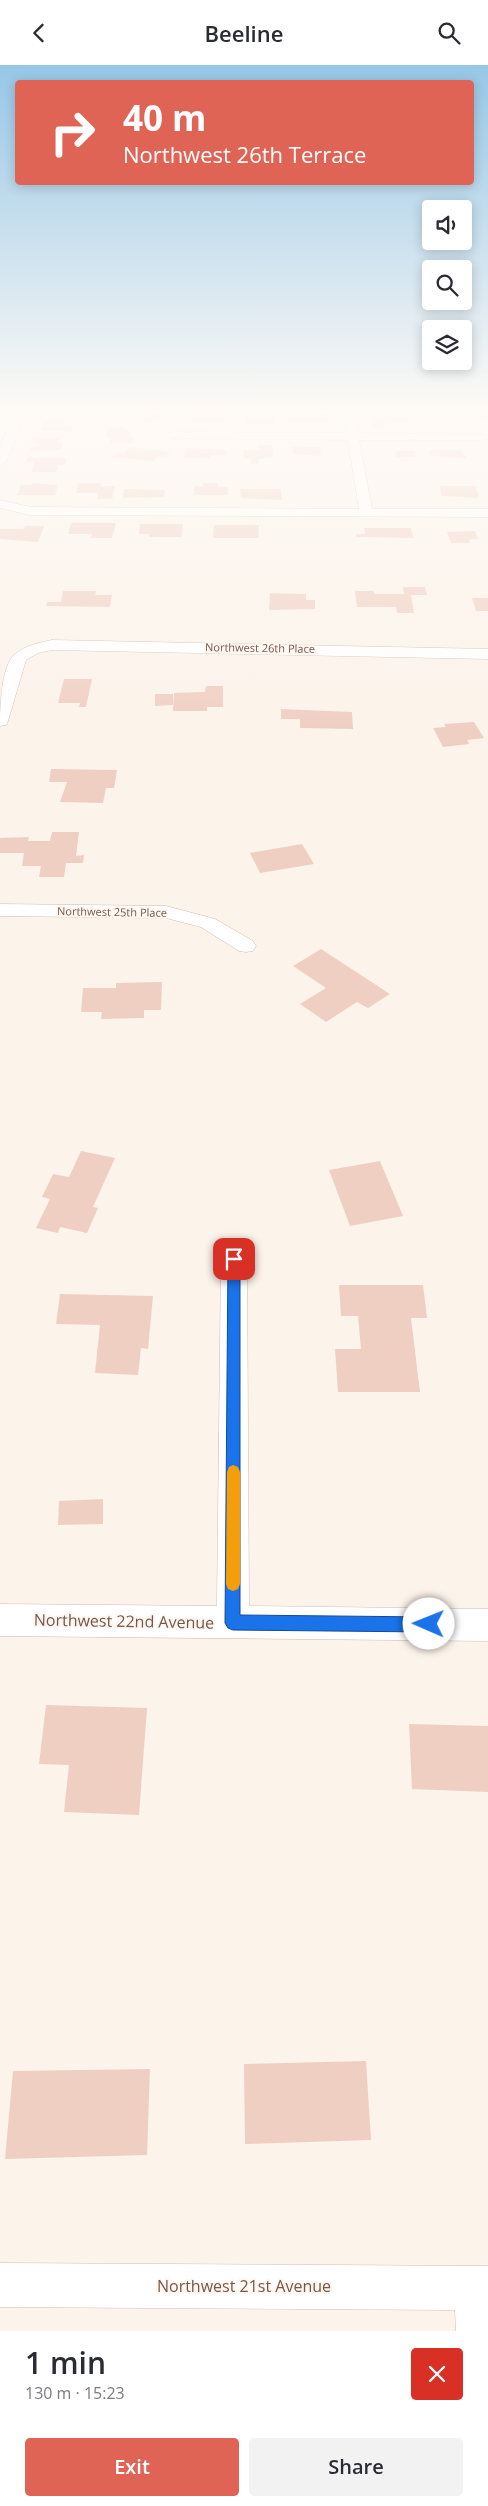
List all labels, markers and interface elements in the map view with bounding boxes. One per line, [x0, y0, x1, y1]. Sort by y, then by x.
text: Beeline [205, 18, 283, 48]
icon: back [25, 19, 53, 47]
icon: search [435, 19, 463, 47]
text: 40 m [123, 94, 206, 141]
icon: right [40, 100, 105, 165]
text: Northwest 26th Terrace [123, 139, 366, 169]
map controls [422, 200, 472, 370]
button: sound [422, 200, 472, 250]
button: search [422, 260, 472, 310]
button: layers [422, 320, 472, 370]
street label: Northwest 26th Place [205, 639, 315, 656]
street label: Northwest 25th Place [57, 903, 167, 920]
pin [213, 1238, 255, 1280]
icon: arrive [220, 1245, 248, 1273]
position arrow [402, 1597, 454, 1649]
street label: Northwest 22nd Avenue [34, 1608, 214, 1634]
street label: Northwest 21st Avenue [157, 2275, 331, 2297]
text: 1 min [25, 2342, 106, 2383]
button: close [411, 2348, 463, 2400]
text: 130 m · 15:23 [25, 2382, 125, 2404]
button: Exit [25, 2438, 239, 2496]
button: Share [249, 2438, 463, 2496]

